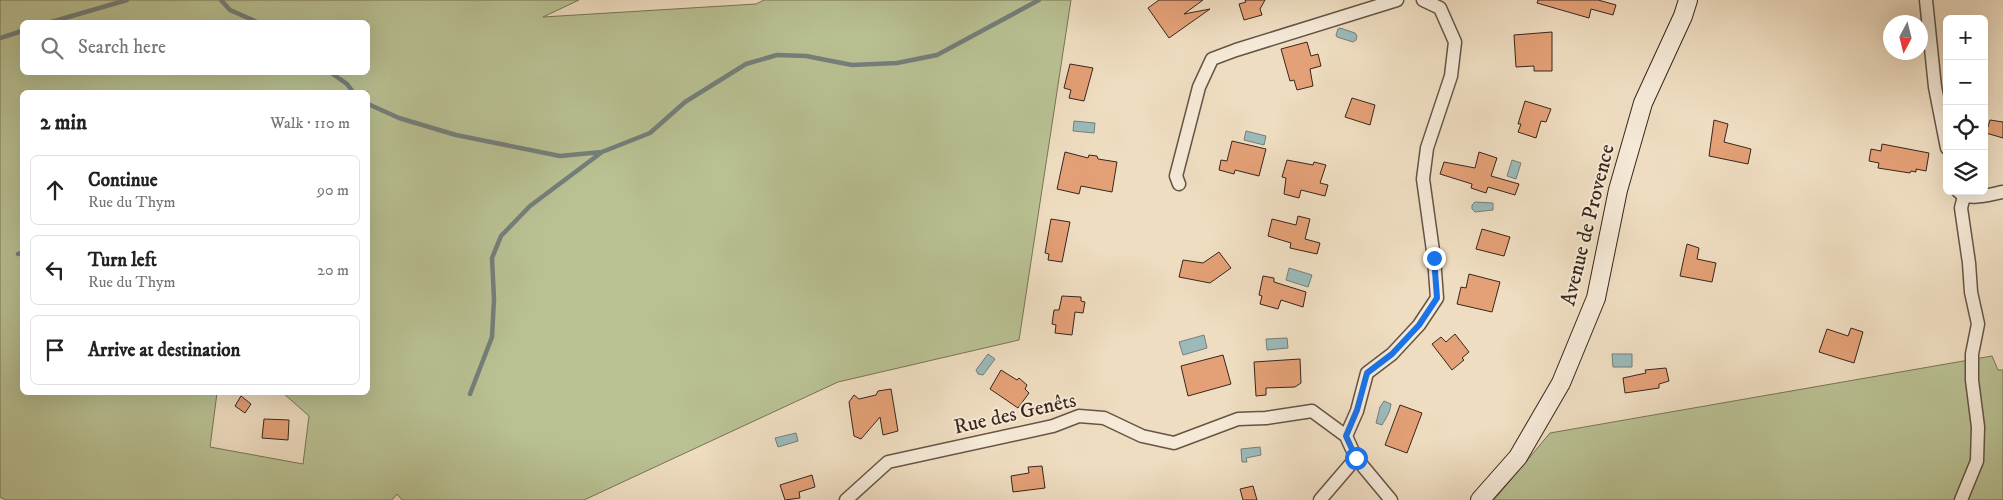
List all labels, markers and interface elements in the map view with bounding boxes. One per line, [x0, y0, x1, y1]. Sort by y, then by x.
north arrow [1883, 15, 1928, 60]
map controls [1943, 15, 1988, 195]
button: + [1943, 15, 1988, 60]
search box [20, 20, 370, 75]
icon: search [38, 34, 66, 62]
text: Search here [78, 36, 166, 59]
button: − [1943, 60, 1988, 105]
button: locate [1943, 105, 1988, 150]
text: 2 min [40, 110, 87, 136]
text: Walk · 110 m [270, 113, 350, 133]
street label: Avenue de Provence [1555, 141, 1621, 308]
button: layers [1943, 150, 1988, 195]
text: Continue [88, 169, 158, 192]
icon: ahead [41, 176, 69, 204]
text: 90 m [317, 180, 349, 200]
text: Rue du Thym [88, 192, 176, 212]
route end [1423, 247, 1446, 270]
text: Turn left [88, 249, 157, 272]
icon: left [41, 256, 69, 284]
text: 20 m [317, 260, 349, 280]
text: Rue du Thym [88, 272, 176, 292]
icon: arrive [41, 336, 69, 364]
text: Arrive at destination [88, 339, 240, 362]
street label: Rue des Genêts [951, 387, 1079, 441]
route start [1345, 447, 1368, 470]

